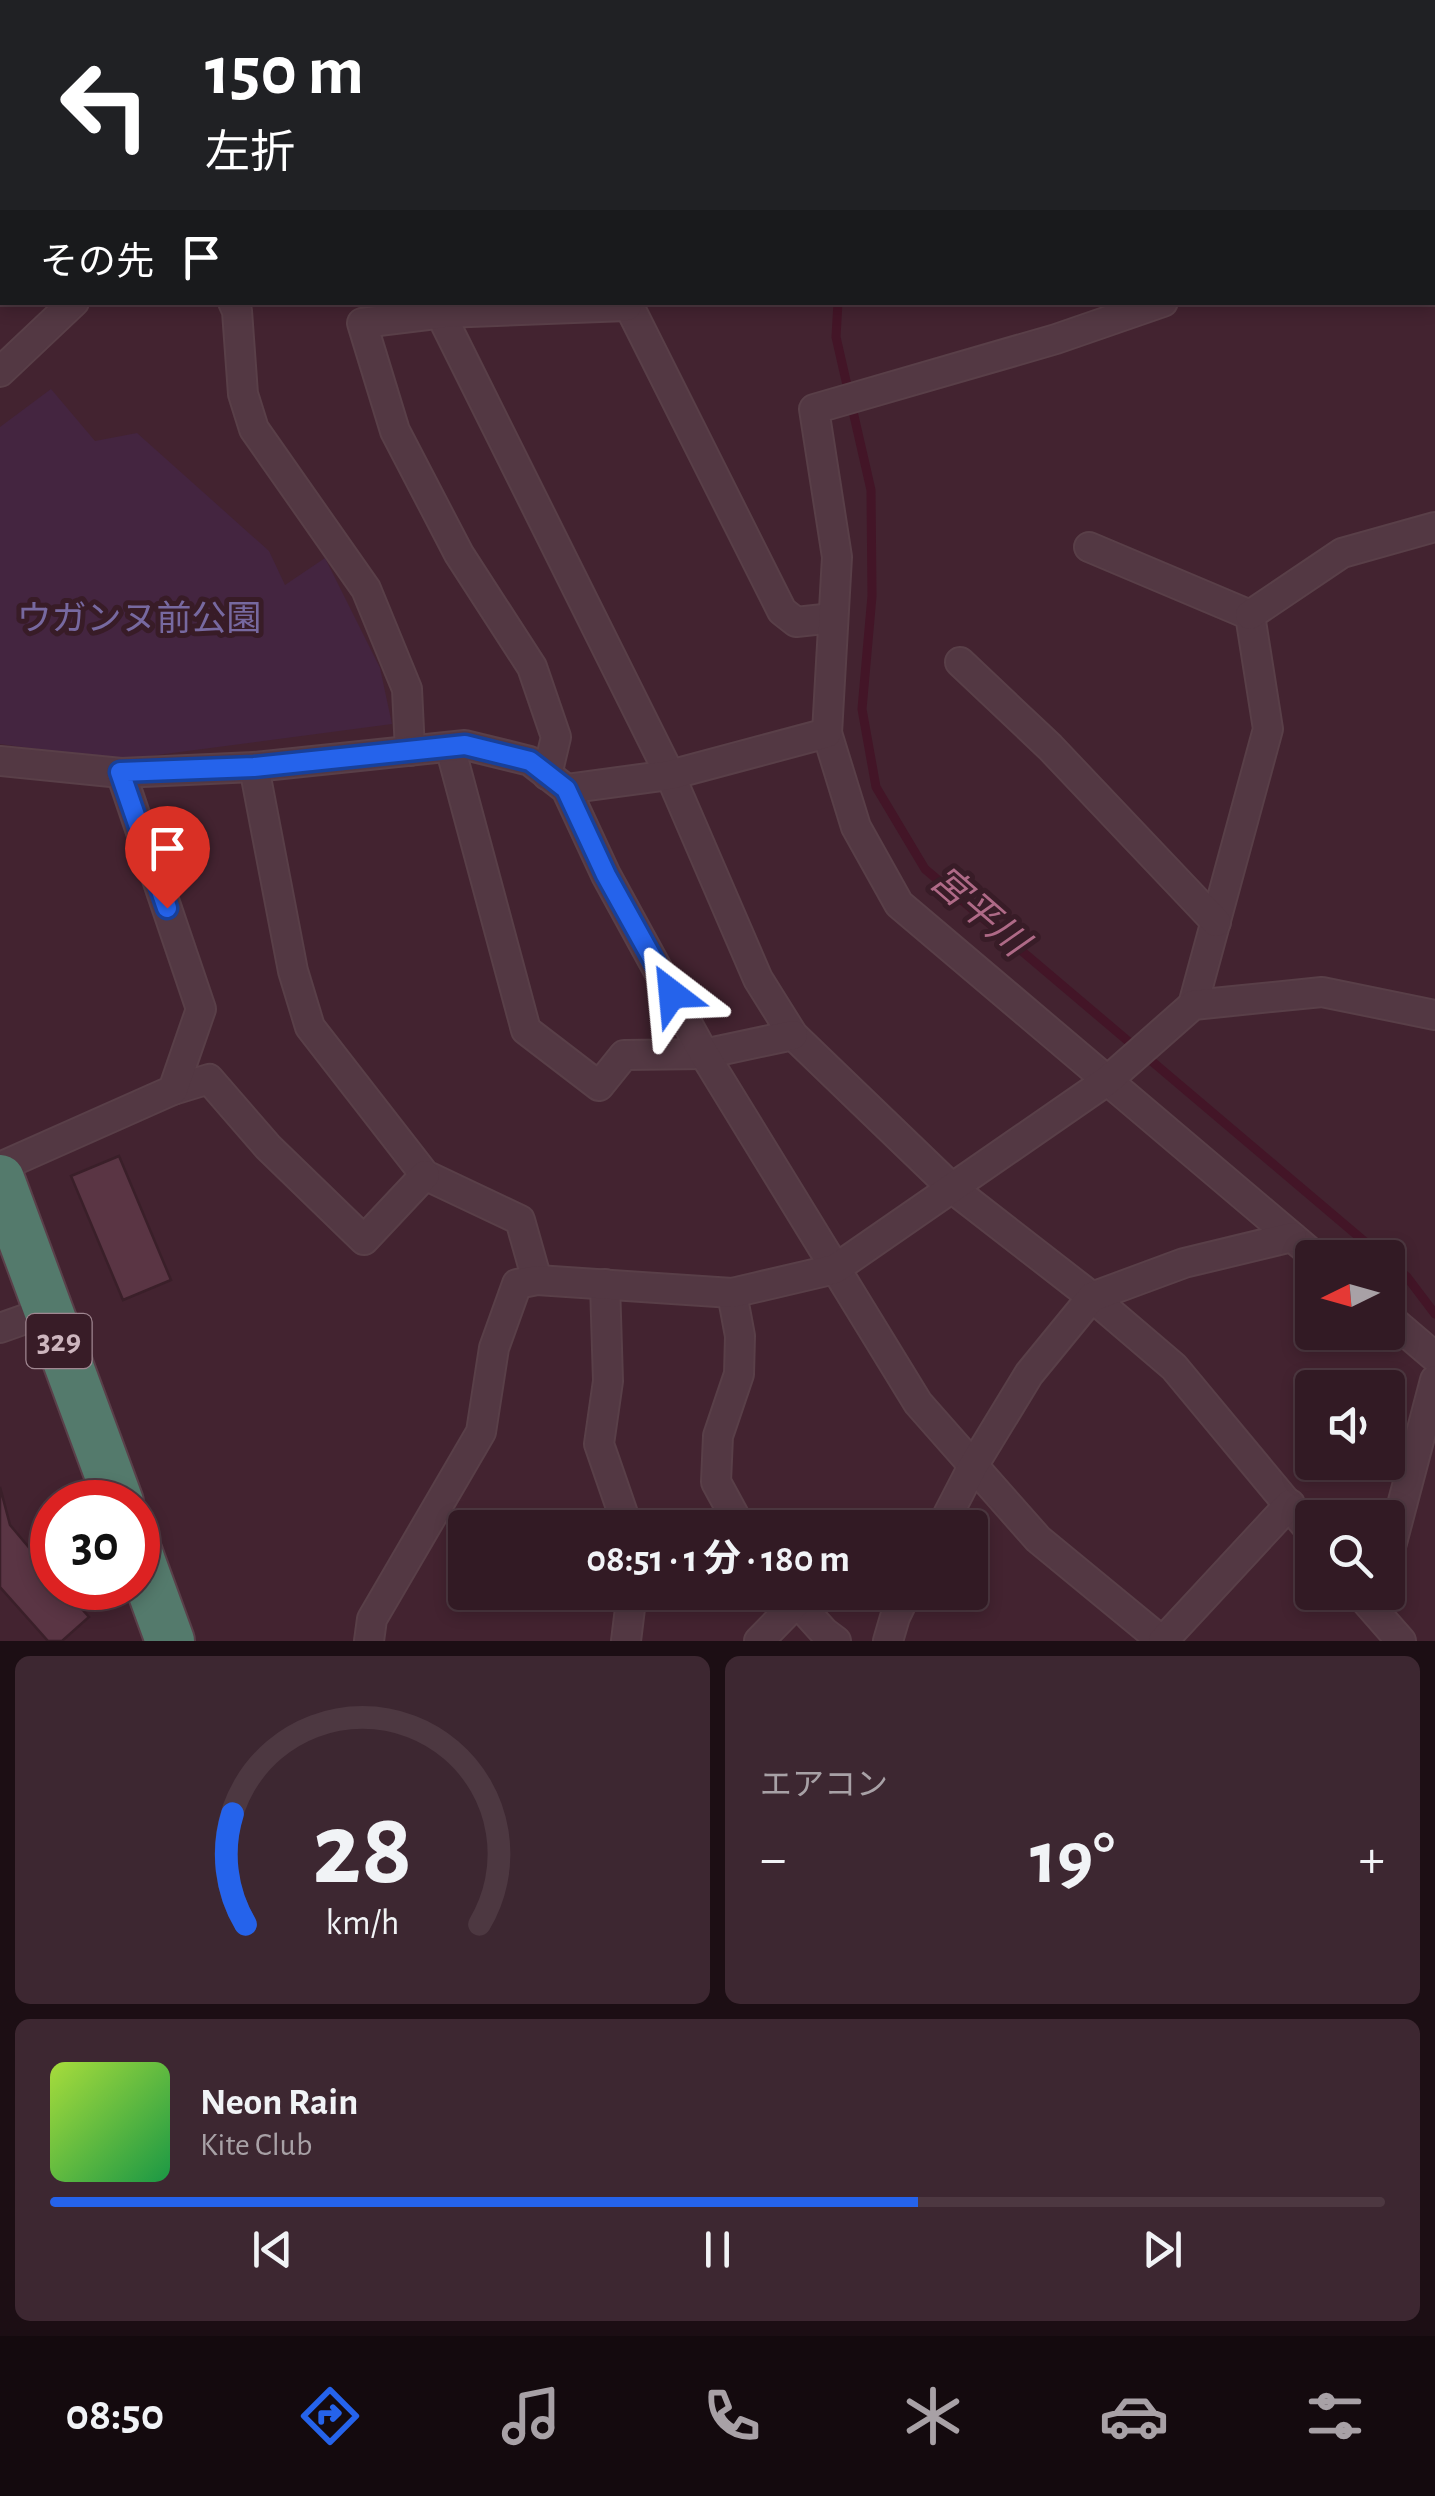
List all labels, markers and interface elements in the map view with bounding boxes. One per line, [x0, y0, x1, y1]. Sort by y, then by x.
text: 150 m [205, 37, 364, 107]
icon: left [40, 40, 170, 170]
text: 左折 [205, 131, 295, 176]
icon: arrive [174, 230, 229, 285]
text: その先 [40, 244, 154, 282]
park label: ウガンヌ前公園 [16, 600, 262, 637]
pin [125, 806, 210, 909]
icon: arrive [140, 821, 195, 876]
water label: 宮平川 [923, 859, 1038, 966]
position arrow [620, 942, 724, 1046]
north arrow [1295, 1240, 1405, 1350]
map controls [1295, 1240, 1405, 1610]
road number: 329 [27, 1314, 92, 1368]
button: sound [1295, 1370, 1405, 1480]
speed limit sign: 30 [30, 1480, 160, 1610]
button: search [1295, 1500, 1405, 1610]
text: 08:51 · 1 分 · 180 m [586, 1541, 850, 1579]
text: エアコン [760, 1769, 888, 1801]
text: 28 [312, 1799, 413, 1903]
text: 19° [1030, 1822, 1115, 1897]
text: − [760, 1832, 786, 1887]
text: + [1359, 1832, 1385, 1887]
text: km/h [326, 1905, 399, 1941]
text: Neon Rain [200, 2084, 358, 2122]
text: Kite Club [200, 2129, 312, 2161]
icon: previous [245, 2222, 300, 2277]
icon: pause [690, 2222, 745, 2277]
icon: next [1135, 2222, 1190, 2277]
icon: directions [295, 2381, 365, 2451]
icon: music [496, 2381, 566, 2451]
icon: phone [697, 2381, 767, 2451]
icon: climate [898, 2381, 968, 2451]
icon: car [1099, 2381, 1169, 2451]
icon: filters [1300, 2381, 1370, 2451]
text: 08:50 [65, 2393, 164, 2438]

